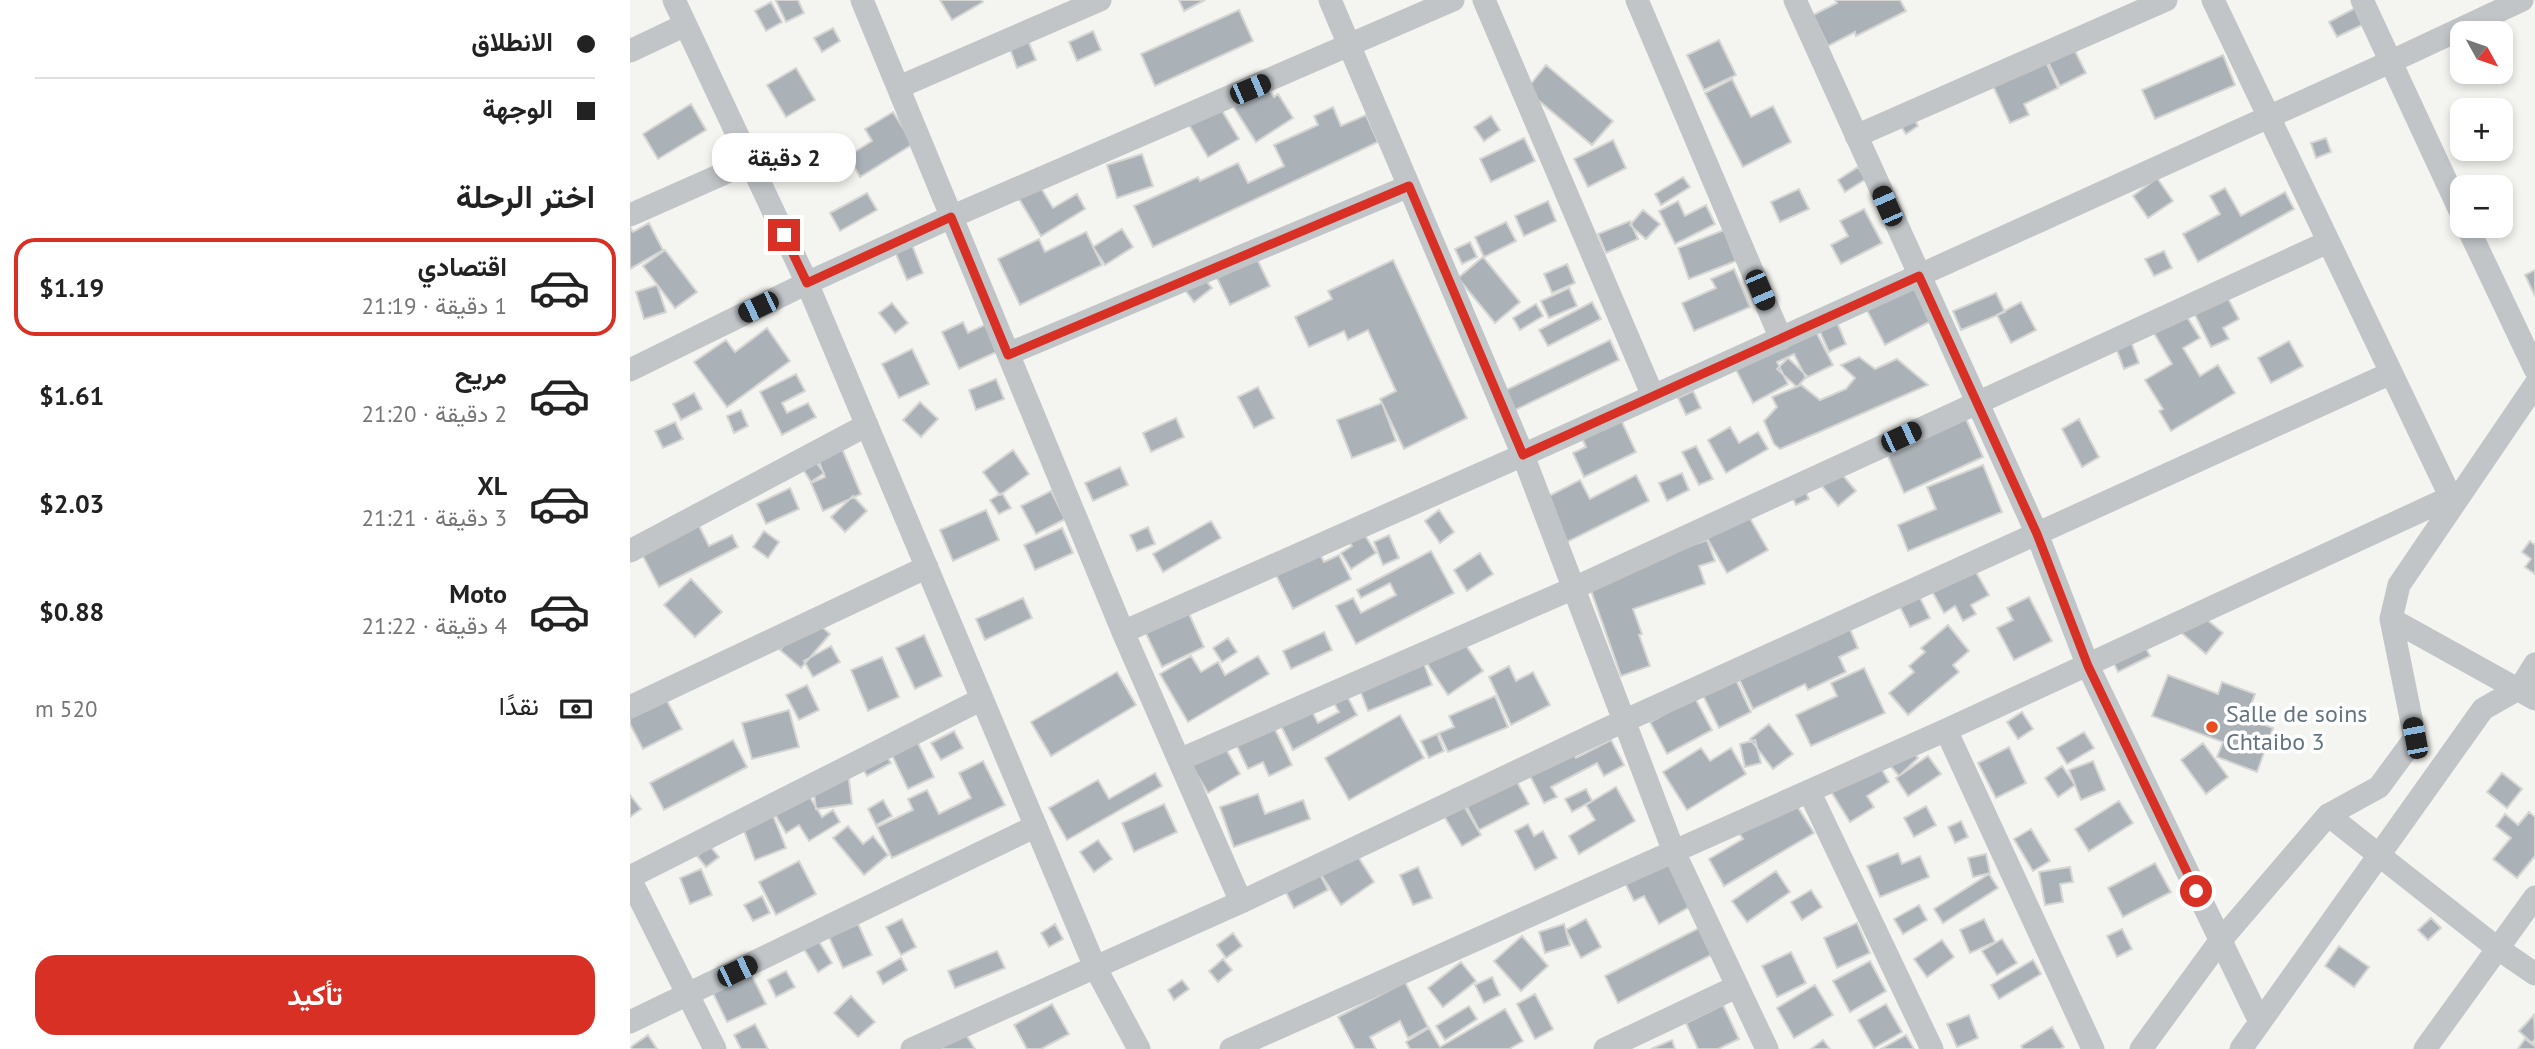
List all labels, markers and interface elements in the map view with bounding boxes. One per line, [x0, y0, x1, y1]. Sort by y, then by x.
north arrow [2450, 21, 2513, 84]
map controls [2450, 21, 2513, 238]
text: الانطلاق [471, 25, 553, 58]
car [1227, 71, 1274, 107]
text: الوجهة [482, 92, 553, 125]
button: + [2450, 98, 2513, 161]
callout: 2 دقيقة [712, 134, 856, 182]
text: 2 دقيقة [747, 143, 821, 172]
text: اختر الرحلة [456, 175, 595, 217]
button: − [2450, 175, 2513, 238]
car [1869, 183, 1906, 229]
route end [768, 219, 800, 251]
text: اقتصادي [418, 250, 507, 283]
icon: car [528, 256, 591, 319]
car [1743, 267, 1778, 313]
text: $1.19 [39, 271, 104, 304]
car [735, 288, 782, 326]
text: 1 دقيقة · 21:19 [361, 291, 507, 320]
text: مريح [455, 358, 507, 391]
icon: car [528, 364, 591, 427]
text: $1.61 [39, 379, 104, 412]
text: 2 دقيقة · 21:20 [361, 399, 507, 428]
car [1878, 419, 1925, 455]
text: XL [477, 469, 507, 502]
icon: car [528, 472, 591, 535]
text: $2.03 [39, 487, 104, 520]
text: 3 دقيقة · 21:21 [361, 503, 507, 532]
text: Moto [449, 577, 507, 610]
icon: car [528, 580, 591, 643]
text: $0.88 [39, 595, 104, 628]
text: 4 دقيقة · 21:22 [361, 611, 507, 640]
text: نقدًا [499, 689, 539, 722]
icon: cash [557, 690, 595, 728]
text: 520 m [35, 694, 97, 723]
place label: Salle de soins Chtaibo 3 [2226, 698, 2367, 757]
car [2401, 715, 2430, 761]
marker: Salle de soins Chtaibo 3 [2204, 719, 2220, 735]
route start [2180, 875, 2212, 907]
car [714, 952, 761, 990]
button: تأكيد [35, 955, 595, 1035]

